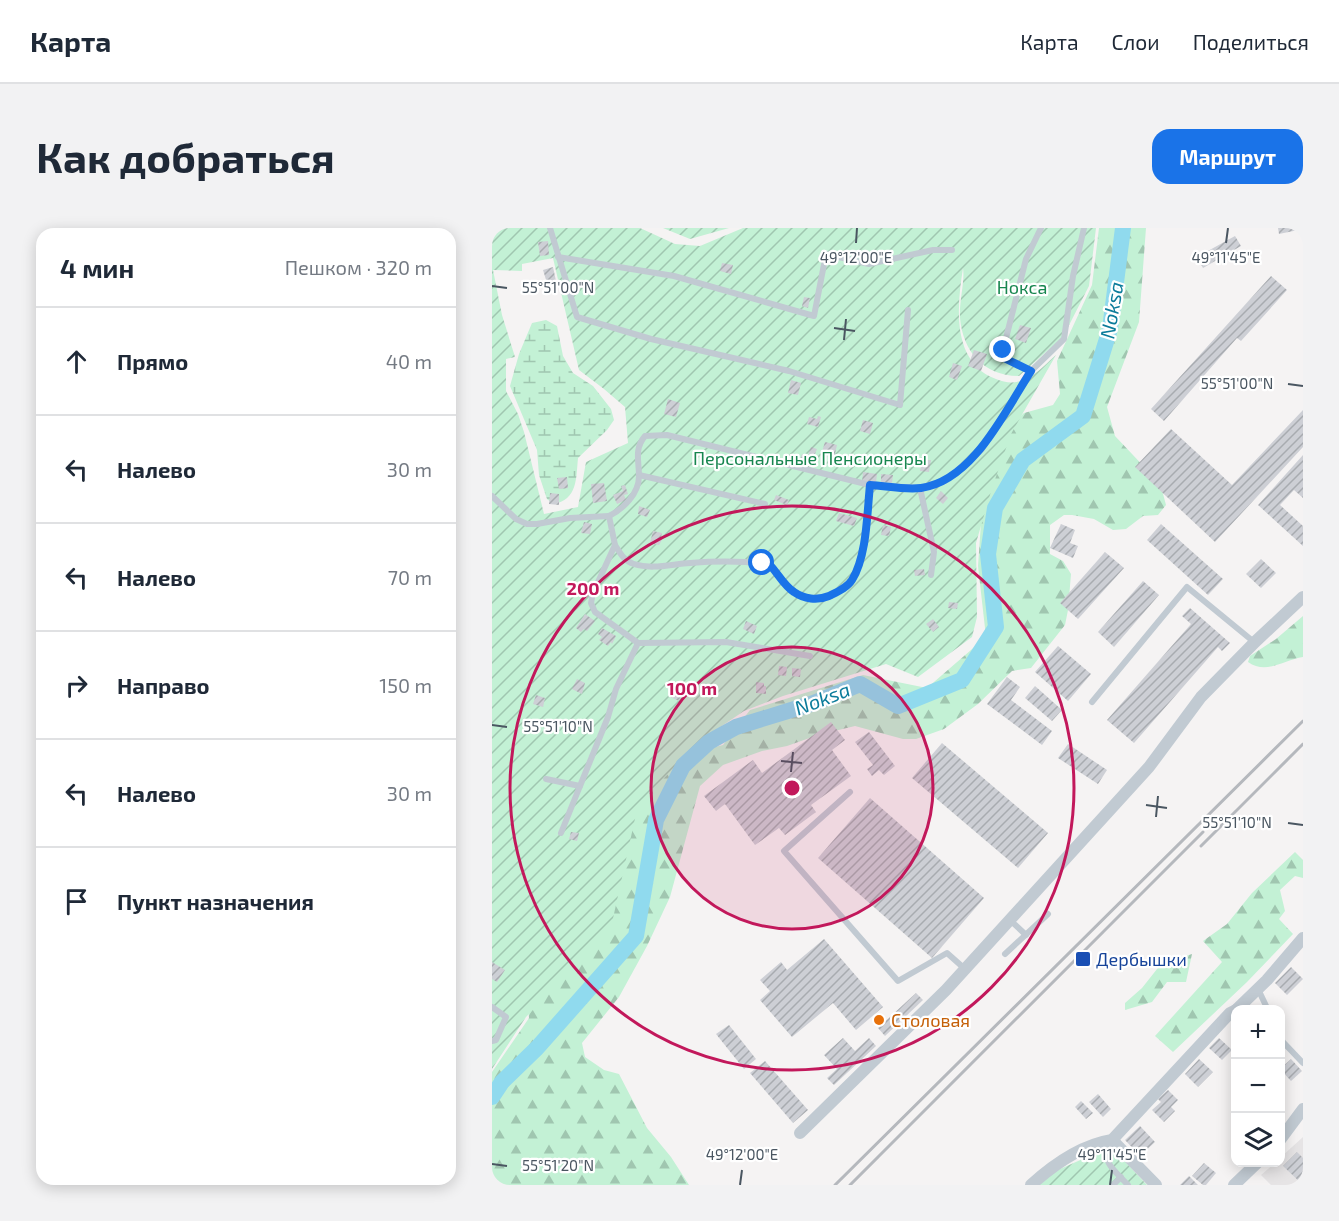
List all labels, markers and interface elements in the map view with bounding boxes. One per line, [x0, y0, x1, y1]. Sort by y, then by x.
text: Карта [30, 24, 111, 58]
text: Карта [1020, 29, 1079, 54]
text: Слои [1112, 29, 1160, 54]
text: Поделиться [1193, 29, 1309, 54]
button: Маршрут [1152, 129, 1303, 184]
text: Как добраться [36, 131, 335, 181]
text: 49°12'00"E [820, 248, 892, 266]
text: 49°11'45"E [1192, 248, 1261, 266]
text: 4 мин [60, 252, 134, 283]
text: Пешком · 320 m [285, 255, 432, 279]
park label: Нокса [997, 276, 1047, 298]
text: 55°51'00"N [522, 278, 594, 296]
water label: Noksa [1094, 280, 1128, 340]
route end [989, 336, 1015, 362]
icon: ahead [60, 345, 93, 378]
text: Прямо [117, 348, 188, 374]
text: 40 m [386, 349, 432, 373]
text: 55°51'00"N [1201, 374, 1273, 392]
park label: Персональные Пенсионеры [693, 447, 927, 469]
icon: left [60, 453, 93, 486]
text: Налево [117, 456, 196, 482]
text: 30 m [387, 457, 432, 481]
route start [748, 549, 774, 575]
icon: left [60, 561, 93, 594]
text: Налево [117, 564, 196, 590]
text: 70 m [388, 565, 432, 589]
text: 200 m [567, 577, 619, 599]
icon: right [60, 669, 93, 702]
text: Направо [117, 672, 210, 698]
text: 150 m [379, 673, 432, 697]
text: 100 m [667, 677, 717, 699]
water label: Noksa [791, 677, 853, 719]
text: 55°51'10"N [523, 717, 593, 735]
icon: left [60, 777, 93, 810]
centre of rings [782, 778, 802, 798]
text: Налево [117, 780, 196, 806]
text: 30 m [387, 781, 432, 805]
text: 55°51'10"N [1202, 813, 1272, 831]
icon: arrive [60, 885, 93, 918]
text: Пункт назначения [117, 888, 314, 914]
place label: Дербышки [1096, 948, 1187, 970]
marker: Дербышки [1074, 950, 1092, 968]
map controls [1231, 1005, 1285, 1167]
button: + [1231, 1005, 1285, 1059]
place label: Столовая [891, 1009, 970, 1031]
marker: Столовая [872, 1013, 886, 1027]
button: − [1231, 1059, 1285, 1113]
button: layers [1231, 1113, 1285, 1167]
text: 49°12'00"E [706, 1145, 778, 1163]
text: 49°11'45"E [1078, 1145, 1147, 1163]
text: 55°51'20"N [522, 1156, 594, 1174]

